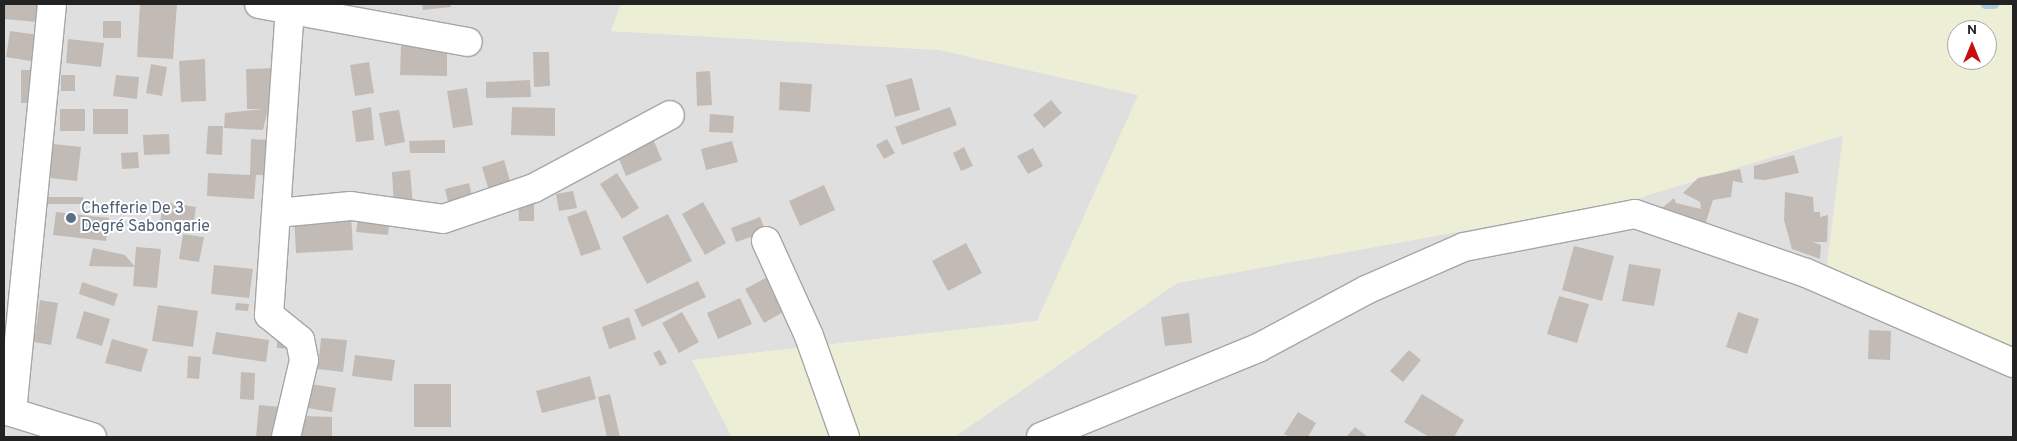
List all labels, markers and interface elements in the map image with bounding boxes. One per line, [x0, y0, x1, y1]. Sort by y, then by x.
north arrow [1947, 20, 1997, 70]
text: N [1967, 22, 1977, 39]
place label: Chefferie De 3 Degré Sabongarie [81, 199, 210, 237]
marker: Chefferie De 3 Degré Sabongarie [65, 212, 77, 224]

